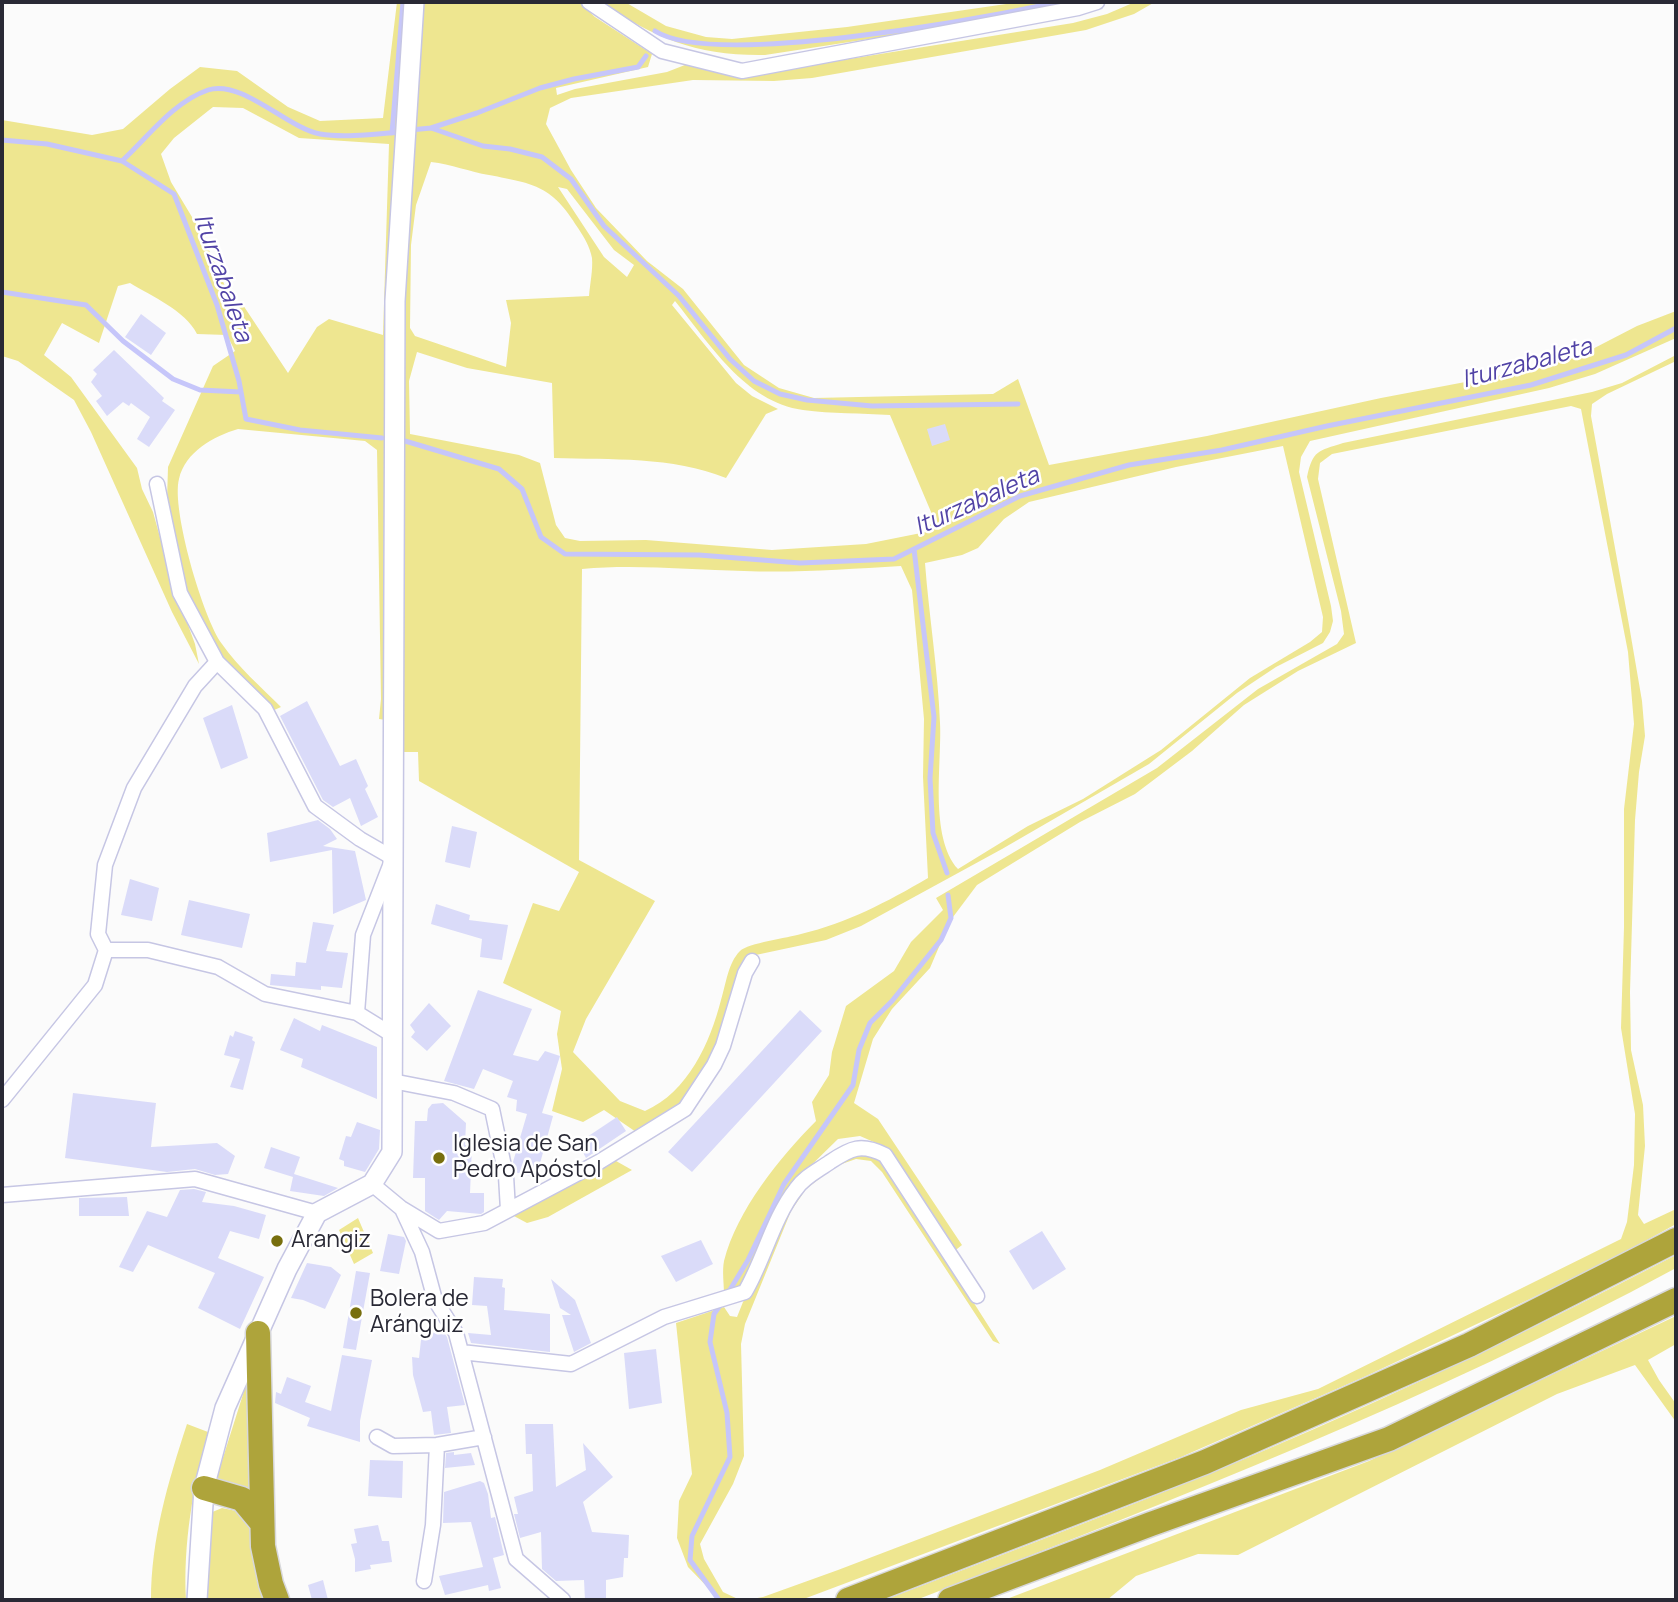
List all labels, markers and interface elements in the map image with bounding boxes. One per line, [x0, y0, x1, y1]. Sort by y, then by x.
water label: Iturzabaleta [187, 210, 257, 346]
water label: Iturzabaleta [1459, 333, 1595, 395]
water label: Iturzabaleta [910, 462, 1044, 542]
place label: Iglesia de San Pedro Apóstol [453, 1131, 602, 1185]
marker: Iglesia de San Pedro Apóstol [431, 1150, 447, 1166]
place label: Arangiz [291, 1227, 371, 1255]
marker: Arangiz [269, 1233, 285, 1249]
place label: Bolera de Aránguiz [370, 1286, 469, 1340]
marker: Bolera de Aránguiz [348, 1305, 364, 1321]

